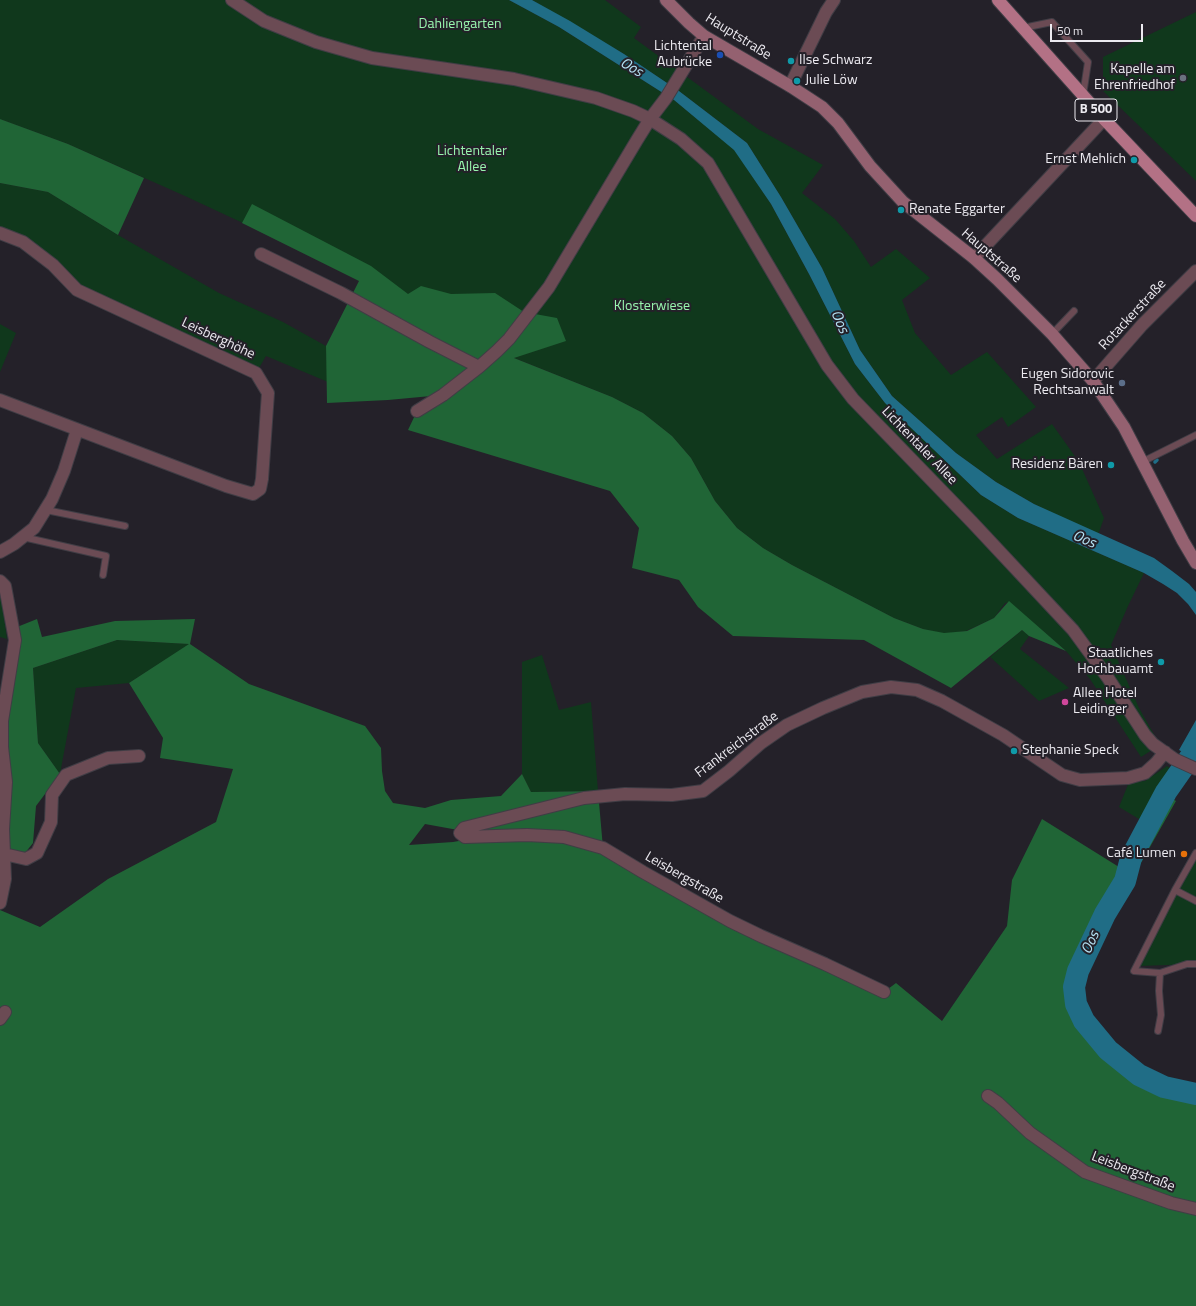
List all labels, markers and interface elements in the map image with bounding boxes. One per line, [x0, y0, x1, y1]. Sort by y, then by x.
street label: Hauptstraße [702, 10, 774, 64]
scale bar [1052, 16, 1145, 42]
park label: Dahliengarten [418, 17, 502, 33]
text: 50 m [1057, 21, 1083, 40]
place label: Lichtental Aubrücke [654, 39, 712, 72]
marker: Lichtental Aubrücke [715, 50, 725, 60]
place label: Ilse Schwarz [799, 53, 872, 69]
water label: Oos [616, 54, 646, 82]
marker: Ilse Schwarz [786, 56, 796, 66]
place label: Kapelle am Ehrenfriedhof [1094, 62, 1175, 94]
place label: Julie Löw [805, 73, 858, 89]
marker: Kapelle am Ehrenfriedhof [1178, 73, 1188, 83]
marker: Julie Löw [792, 76, 802, 86]
road number: B 500 [1075, 99, 1117, 121]
park label: Lichtentaler Allee [437, 144, 507, 176]
place label: Ernst Mehlich [1045, 152, 1126, 168]
marker: Ernst Mehlich [1129, 155, 1139, 165]
place label: Renate Eggarter [909, 202, 1005, 218]
marker: Renate Eggarter [896, 205, 906, 215]
street label: Hauptstraße [957, 225, 1025, 287]
street label: Rotackerstraße [1096, 276, 1170, 354]
park label: Klosterwiese [614, 299, 690, 315]
water label: Oos [826, 308, 852, 336]
street label: Leisberghöhe [179, 315, 257, 363]
place label: Eugen Sidorovic Rechtsanwalt [1021, 367, 1114, 400]
marker: Eugen Sidorovic Rechtsanwalt [1117, 378, 1127, 388]
street label: Lichtentaler Allee [878, 404, 960, 488]
place label: Residenz Bären [1011, 457, 1103, 473]
marker: Residenz Bären [1106, 460, 1116, 470]
water label: Oos [1070, 527, 1098, 553]
place label: Staatliches Hochbauamt [1077, 646, 1153, 678]
marker: Staatliches Hochbauamt [1156, 657, 1166, 667]
place label: Allee Hotel Leidinger [1073, 686, 1137, 718]
marker: Allee Hotel Leidinger [1060, 697, 1070, 707]
street label: Frankreichstraße [692, 708, 782, 782]
place label: Stephanie Speck [1022, 743, 1119, 759]
marker: Stephanie Speck [1009, 746, 1019, 756]
place label: Café Lumen [1106, 846, 1176, 862]
street label: Leisbergstraße [642, 849, 726, 907]
marker: Café Lumen [1179, 849, 1189, 859]
water label: Oos [1078, 929, 1104, 957]
street label: Leisbergstraße [1089, 1148, 1177, 1196]

